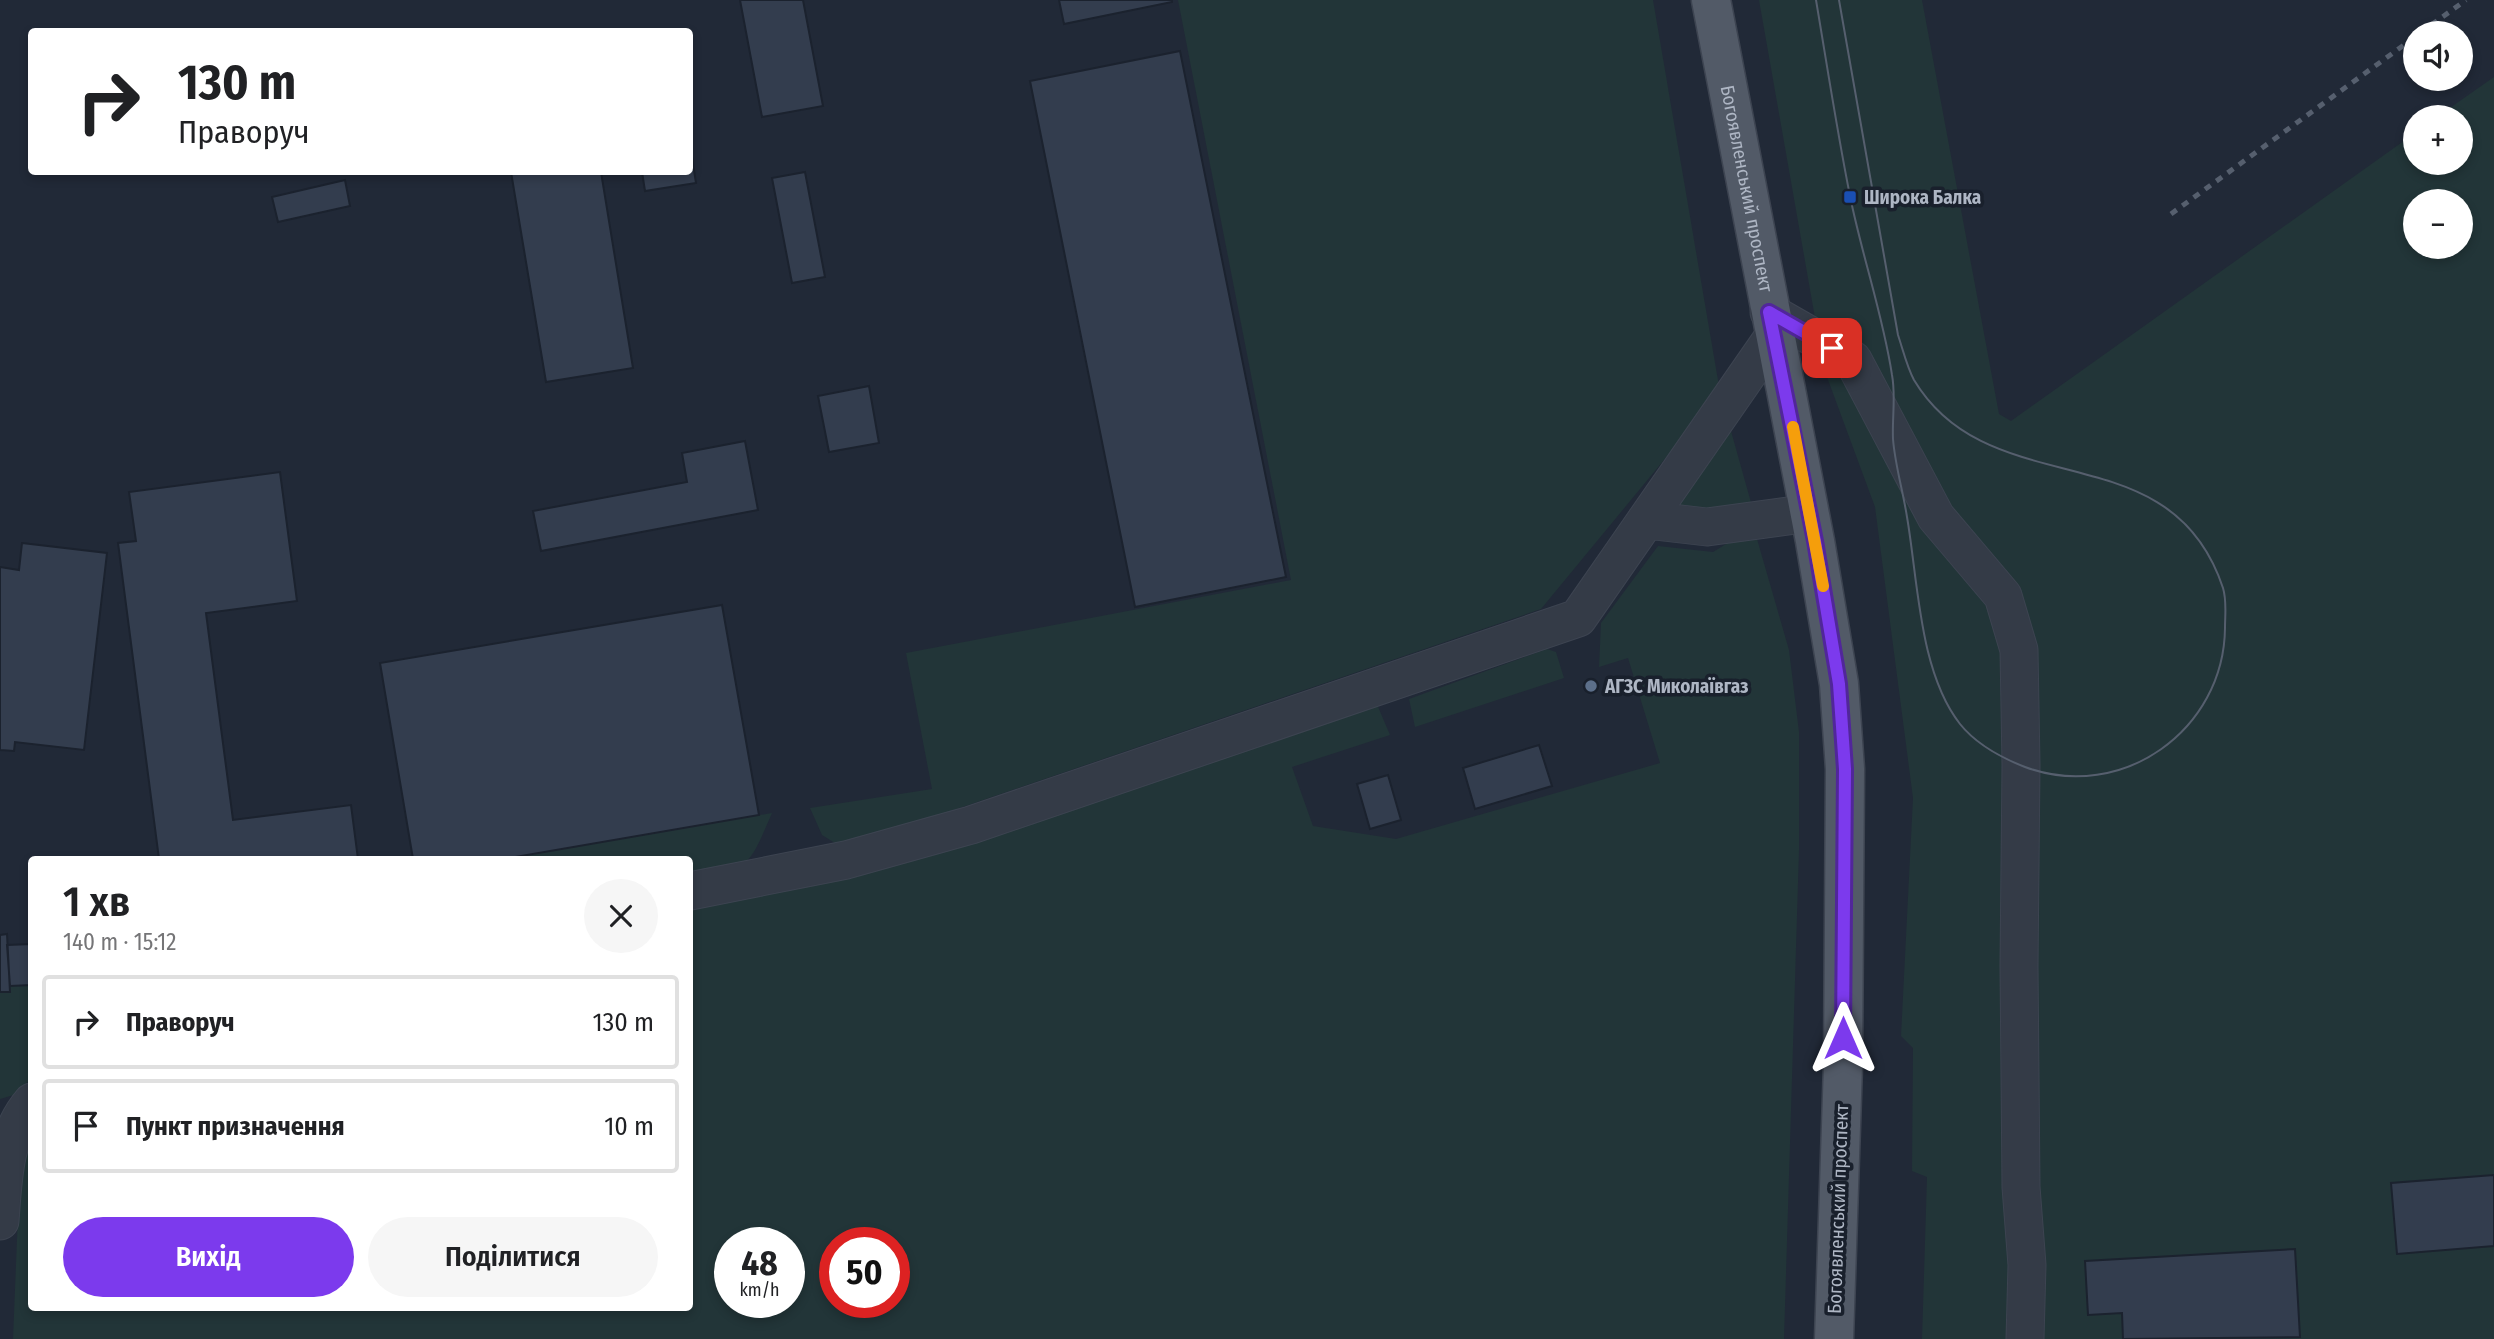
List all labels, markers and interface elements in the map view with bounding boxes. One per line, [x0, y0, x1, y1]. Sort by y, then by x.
map controls [2403, 21, 2473, 259]
button: sound [2403, 21, 2473, 91]
text: 130 m [178, 53, 296, 112]
icon: right [63, 56, 154, 147]
street label: Богоявленський проспект [1716, 83, 1778, 294]
button: + [2403, 105, 2473, 175]
text: Праворуч [178, 113, 310, 151]
place label: Широка Балка [1864, 186, 1981, 209]
marker: Широка Балка [1842, 189, 1858, 205]
button: − [2403, 189, 2473, 259]
pin [1802, 318, 1862, 378]
icon: arrive [1813, 329, 1851, 367]
place label: АГЗС Миколаївгаз [1604, 675, 1749, 698]
marker: АГЗС Миколаївгаз [1583, 678, 1599, 694]
text: 1 хв [63, 877, 130, 927]
button: close [584, 879, 658, 953]
text: 140 m · 15:12 [63, 928, 176, 956]
position arrow [1806, 1001, 1880, 1075]
icon: right [67, 1003, 105, 1041]
text: Праворуч [126, 1007, 235, 1038]
text: 130 m [592, 1007, 654, 1038]
street label: Богоявленський проспект [1823, 1103, 1853, 1314]
icon: arrive [67, 1107, 105, 1145]
text: Пункт призначення [126, 1111, 345, 1142]
text: 10 m [604, 1111, 654, 1142]
button: Вихід [63, 1217, 354, 1297]
button: Поділитися [368, 1217, 658, 1297]
speed limit sign: 50 [819, 1227, 910, 1318]
text: 48 [741, 1242, 778, 1284]
text: km/h [739, 1279, 780, 1301]

